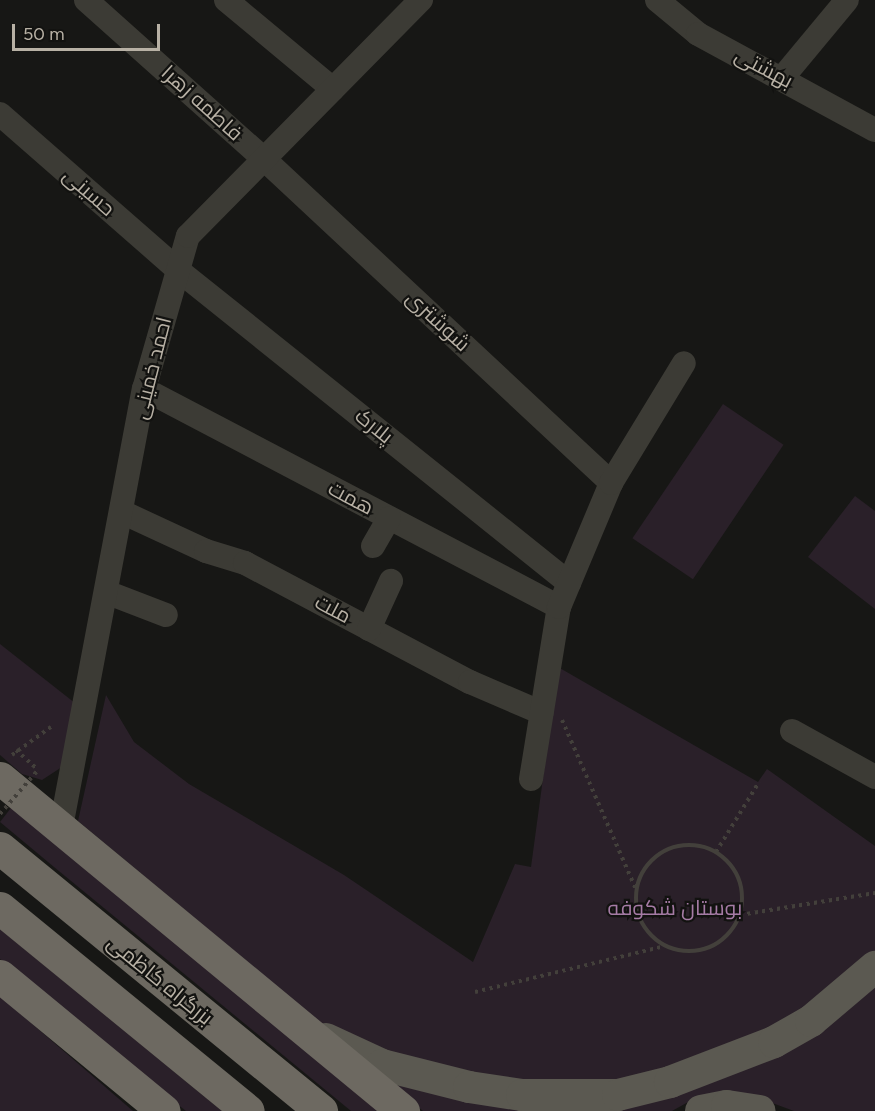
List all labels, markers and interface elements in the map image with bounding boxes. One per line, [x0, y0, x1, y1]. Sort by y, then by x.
scale bar [15, 12, 164, 50]
text: 50 m [23, 23, 65, 45]
street label: بهشتی [731, 42, 797, 94]
street label: فاطمه زهرا [156, 60, 248, 146]
street label: حسینی [58, 163, 120, 221]
street label: شوشتری [401, 285, 475, 357]
street label: احمد خمینی [127, 314, 177, 422]
street label: پلارک [350, 403, 398, 449]
street label: همت [324, 476, 378, 520]
street label: ملت [311, 589, 355, 629]
park label: بوستان شکوفه [608, 895, 742, 921]
street label: بزرگراه کاظمی [102, 930, 218, 1030]

